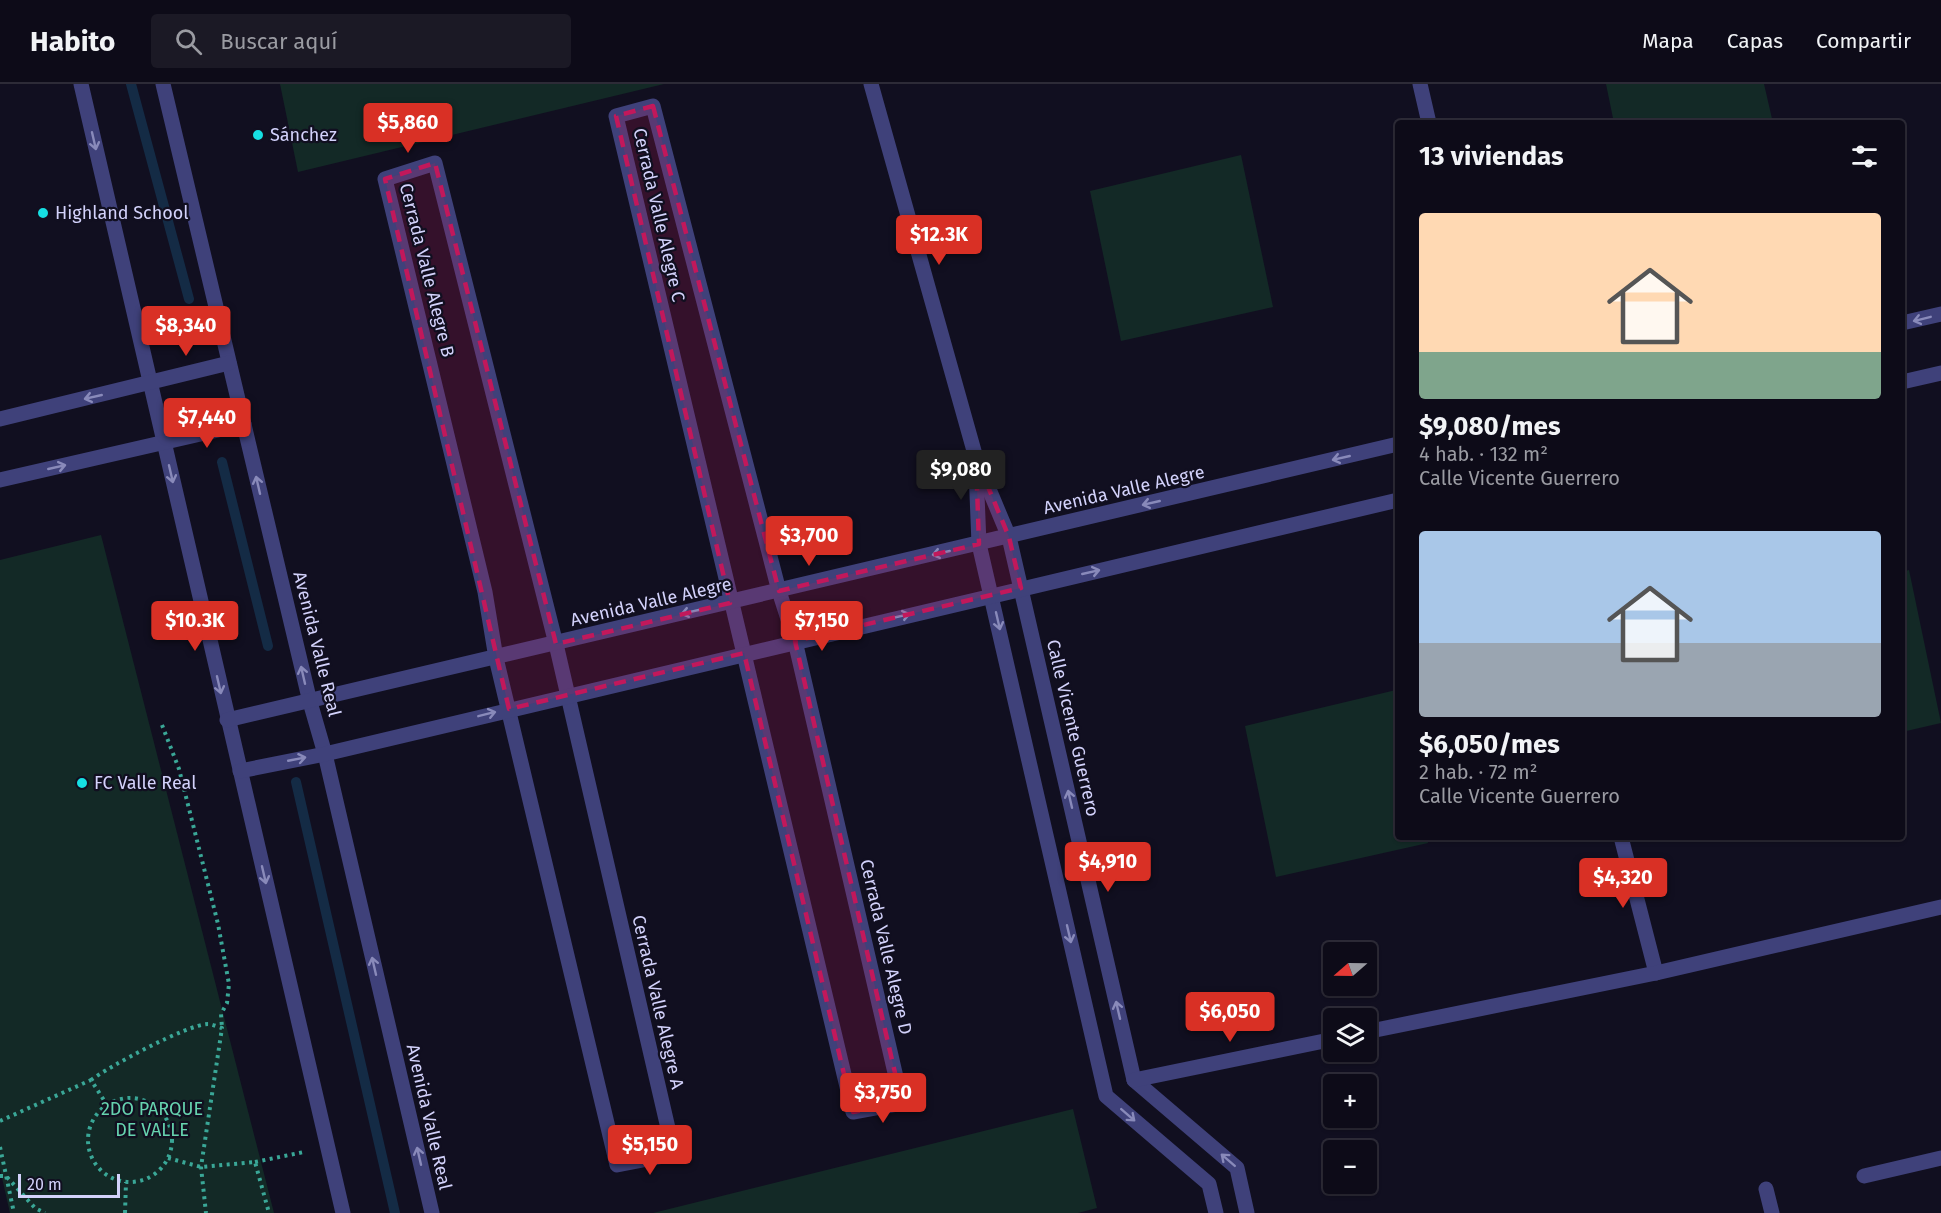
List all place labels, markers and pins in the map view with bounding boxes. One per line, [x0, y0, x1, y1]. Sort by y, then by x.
pin: $5,860 [359, 103, 457, 154]
place label: Sánchez [270, 124, 337, 146]
marker: Sánchez [251, 128, 265, 142]
place label: Highland School [55, 202, 189, 224]
marker: Highland School [36, 206, 50, 220]
pin: $12.3K [890, 215, 988, 266]
pin: $8,340 [137, 306, 235, 357]
pin: $7,440 [158, 398, 256, 449]
pin: $9,080 [912, 450, 1010, 501]
pin: $3,700 [760, 516, 858, 567]
pin: $10.3K [146, 601, 244, 652]
pin: $7,150 [773, 601, 871, 652]
place label: FC Valle Real [94, 772, 196, 794]
marker: FC Valle Real [75, 776, 89, 790]
pin: $4,910 [1059, 842, 1157, 893]
pin: $4,320 [1574, 858, 1672, 909]
pin: $6,050 [1181, 992, 1279, 1043]
pin: $3,750 [834, 1073, 932, 1124]
pin: $5,150 [601, 1125, 699, 1176]

